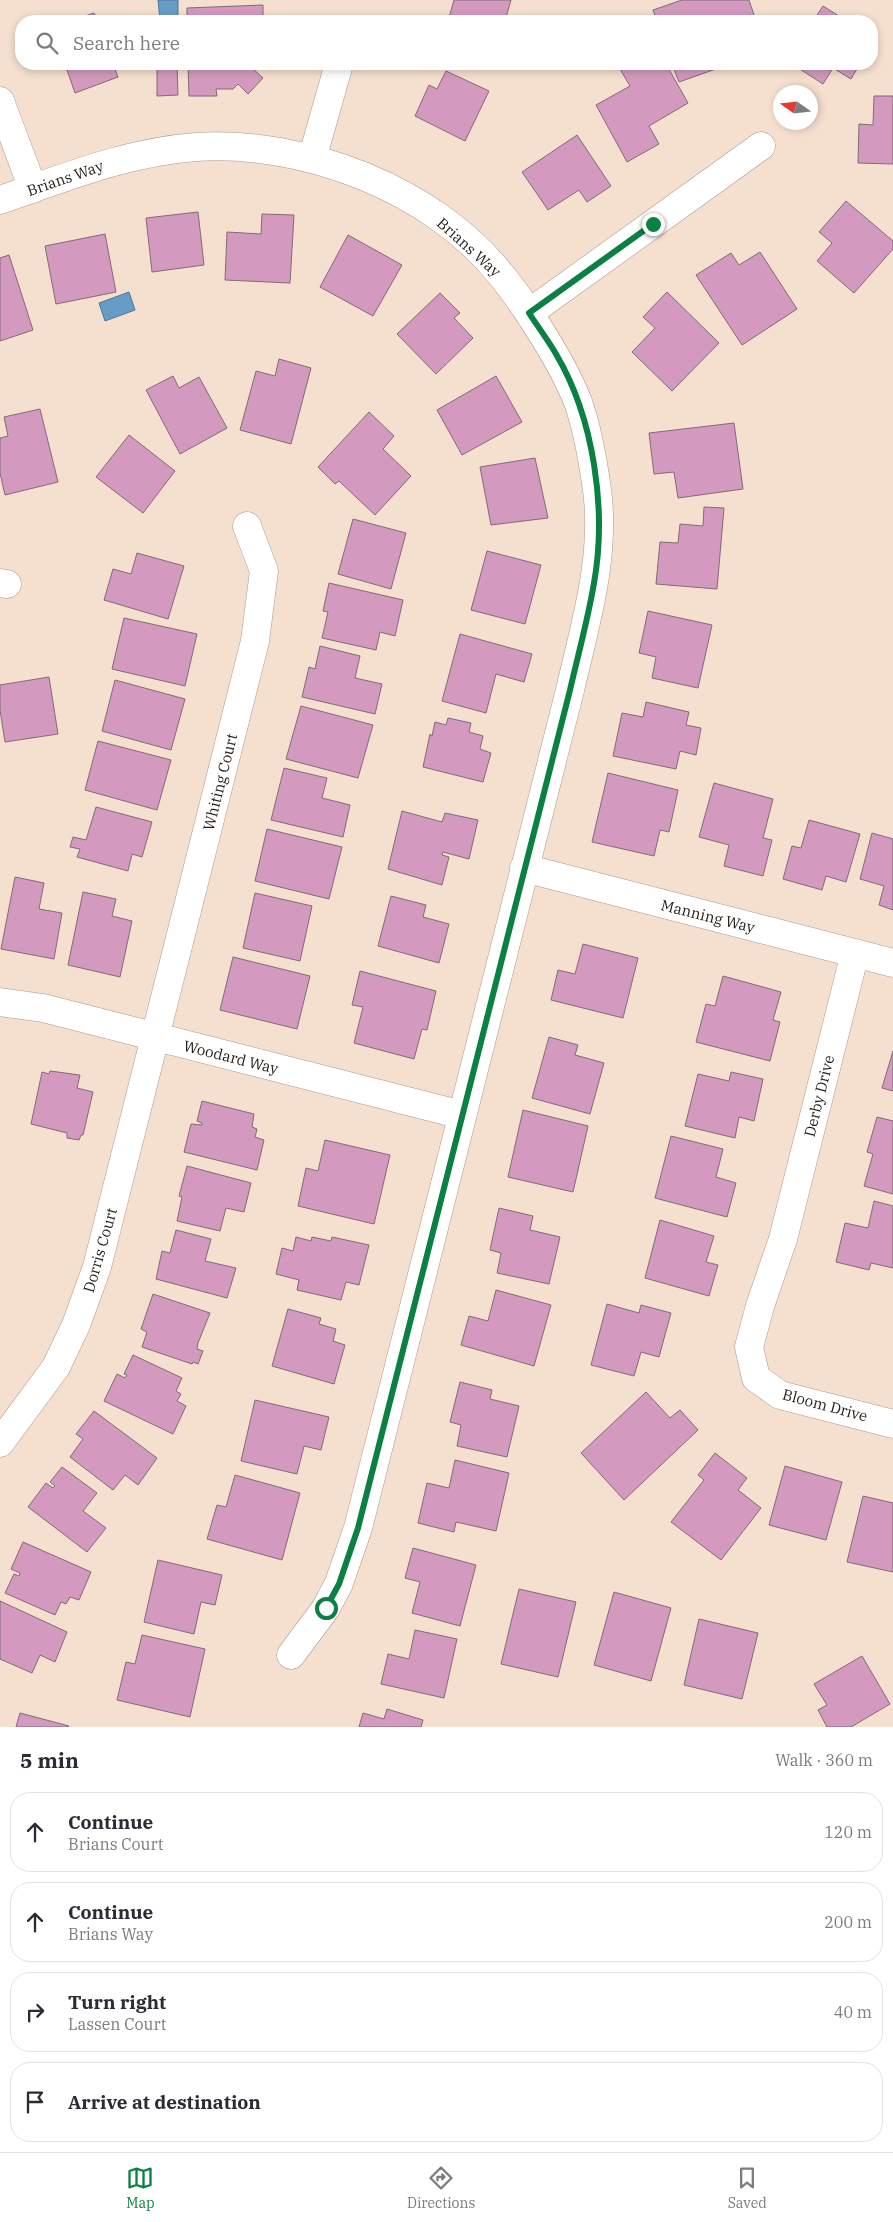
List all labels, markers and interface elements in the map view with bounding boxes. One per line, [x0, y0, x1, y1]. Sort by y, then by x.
search box [15, 15, 878, 70]
icon: search [33, 29, 61, 57]
text: Search here [73, 31, 180, 55]
north arrow [773, 85, 818, 130]
street label: Brians Way [24, 156, 106, 200]
street label: Brians Way [433, 213, 505, 281]
route end [642, 213, 665, 236]
street label: Whiting Court [199, 732, 241, 832]
street label: Manning Way [659, 895, 757, 937]
street label: Woodard Way [181, 1036, 281, 1078]
street label: Derby Drive [800, 1053, 838, 1139]
street label: Dorris Court [79, 1205, 121, 1295]
street label: Bloom Drive [780, 1385, 870, 1425]
route start [315, 1597, 338, 1620]
text: 5 min [20, 1746, 79, 1774]
text: Walk · 360 m [775, 1750, 873, 1770]
text: Continue [68, 1810, 153, 1834]
icon: ahead [21, 1818, 49, 1846]
text: 120 m [824, 1822, 872, 1842]
text: Brians Court [68, 1834, 163, 1854]
text: Continue [68, 1900, 153, 1924]
icon: ahead [21, 1908, 49, 1936]
text: 200 m [824, 1912, 872, 1932]
text: Brians Way [68, 1924, 153, 1944]
text: Turn right [68, 1990, 166, 2014]
icon: right [21, 1998, 49, 2026]
text: 40 m [834, 2002, 872, 2022]
text: Lassen Court [68, 2014, 166, 2034]
icon: arrive [21, 2088, 49, 2116]
text: Arrive at destination [68, 2090, 261, 2114]
tab: Map [126, 2164, 155, 2212]
tab: Directions [407, 2164, 475, 2212]
tab: Saved [728, 2164, 767, 2212]

